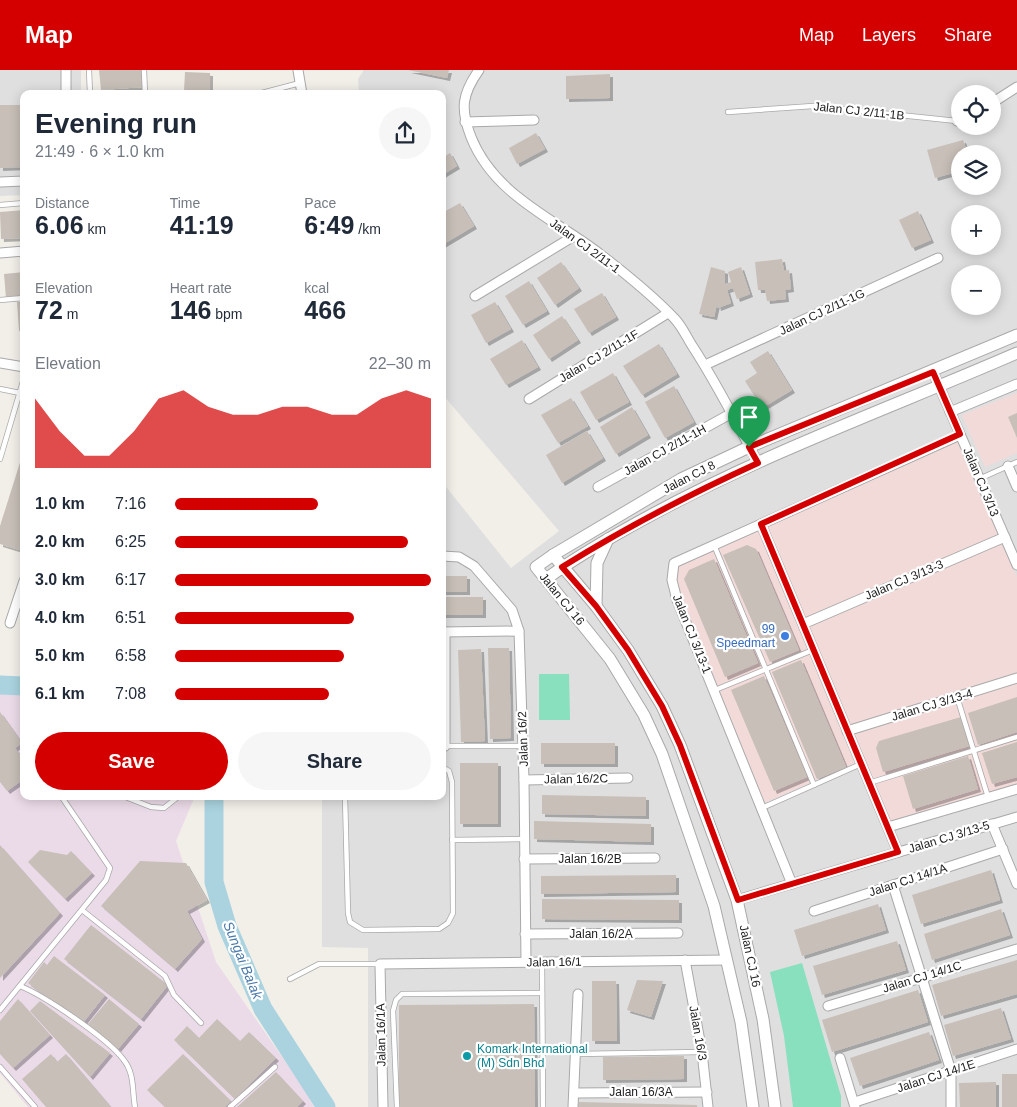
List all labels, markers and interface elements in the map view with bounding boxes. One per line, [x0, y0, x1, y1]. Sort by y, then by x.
text: Map [25, 21, 73, 48]
text: Map [799, 25, 834, 45]
text: Layers [862, 25, 916, 45]
text: Share [944, 25, 992, 45]
map controls [951, 85, 1001, 315]
button: locate [951, 85, 1001, 135]
street label: Jalan CJ 2/11-1B [813, 99, 905, 123]
button: share [379, 107, 431, 159]
text: Evening run [35, 108, 197, 139]
text: 21:49 · 6 × 1.0 km [35, 143, 164, 160]
button: layers [951, 145, 1001, 195]
text: Distance [35, 195, 89, 211]
text: Time [170, 195, 200, 211]
text: Pace [304, 195, 336, 211]
button: + [951, 205, 1001, 255]
text: 6.06 [35, 211, 84, 239]
text: 41:19 [170, 211, 234, 239]
text: 6:49 [304, 211, 354, 239]
street label: Jalan CJ 2/11-1 [547, 216, 623, 276]
text: km [84, 221, 106, 237]
text: /km [354, 221, 381, 237]
button: − [951, 265, 1001, 315]
text: Elevation [35, 280, 93, 296]
text: Heart rate [170, 280, 232, 296]
text: kcal [304, 280, 329, 296]
street label: Jalan CJ 2/11-1G [777, 286, 867, 338]
text: 72 [35, 296, 63, 324]
text: 146 [170, 296, 211, 324]
text: 466 [304, 296, 346, 324]
text: m [63, 306, 78, 322]
text: bpm [211, 306, 243, 322]
street label: Jalan CJ 2/11-1F [557, 327, 641, 385]
text: Elevation [35, 355, 101, 372]
text: 22–30 m [369, 355, 431, 372]
pin [728, 396, 770, 447]
icon: arrive [735, 403, 763, 431]
street label: Jalan CJ 2/11-1H [621, 422, 709, 478]
street label: Jalan CJ 3/13 [960, 445, 1002, 519]
street label: Jalan CJ 8 [661, 458, 718, 496]
text: 1.0 km [35, 495, 85, 512]
text: 7:16 [115, 495, 146, 512]
text: 2.0 km [35, 533, 85, 550]
text: 6:25 [115, 533, 146, 550]
street label: Jalan CJ 3/13-3 [863, 557, 946, 603]
street label: Jalan CJ 16 [537, 570, 588, 628]
text: 3.0 km [35, 571, 85, 588]
text: 6:17 [115, 571, 146, 588]
street label: Jalan CJ 3/13-1 [670, 592, 714, 676]
text: 4.0 km [35, 609, 85, 626]
text: 6:51 [115, 609, 146, 626]
place label: 99 Speedmart [716, 622, 776, 650]
marker: 99 Speedmart [779, 630, 791, 642]
text: 5.0 km [35, 647, 85, 664]
text: 6:58 [115, 647, 146, 664]
text: 6.1 km [35, 685, 85, 702]
text: 7:08 [115, 685, 146, 702]
street label: Jalan CJ 3/13-4 [890, 686, 975, 724]
street label: Jalan 16/2 [515, 711, 531, 767]
button: Save [35, 732, 228, 790]
button: Share [238, 732, 431, 790]
street label: Jalan 16/2C [544, 771, 608, 787]
street label: Jalan CJ 3/13-5 [907, 818, 992, 856]
street label: Jalan 16/2B [558, 852, 622, 866]
street label: Jalan CJ 14/1A [867, 861, 949, 899]
water label: Sungai Balak [220, 919, 266, 1002]
street label: Jalan CJ 16 [737, 924, 764, 989]
street label: Jalan 16/2A [569, 927, 633, 941]
street label: Jalan 16/1 [526, 955, 582, 969]
street label: Jalan CJ 14/1C [881, 958, 964, 996]
street label: Jalan 16/1A [373, 1003, 389, 1067]
street label: Jalan 16/3 [686, 1005, 710, 1062]
place label: Komark International (M) Sdn Bhd [477, 1042, 588, 1070]
marker: Komark International (M) Sdn Bhd [461, 1050, 473, 1062]
street label: Jalan CJ 14/1E [895, 1057, 977, 1095]
street label: Jalan 16/3A [609, 1085, 673, 1099]

